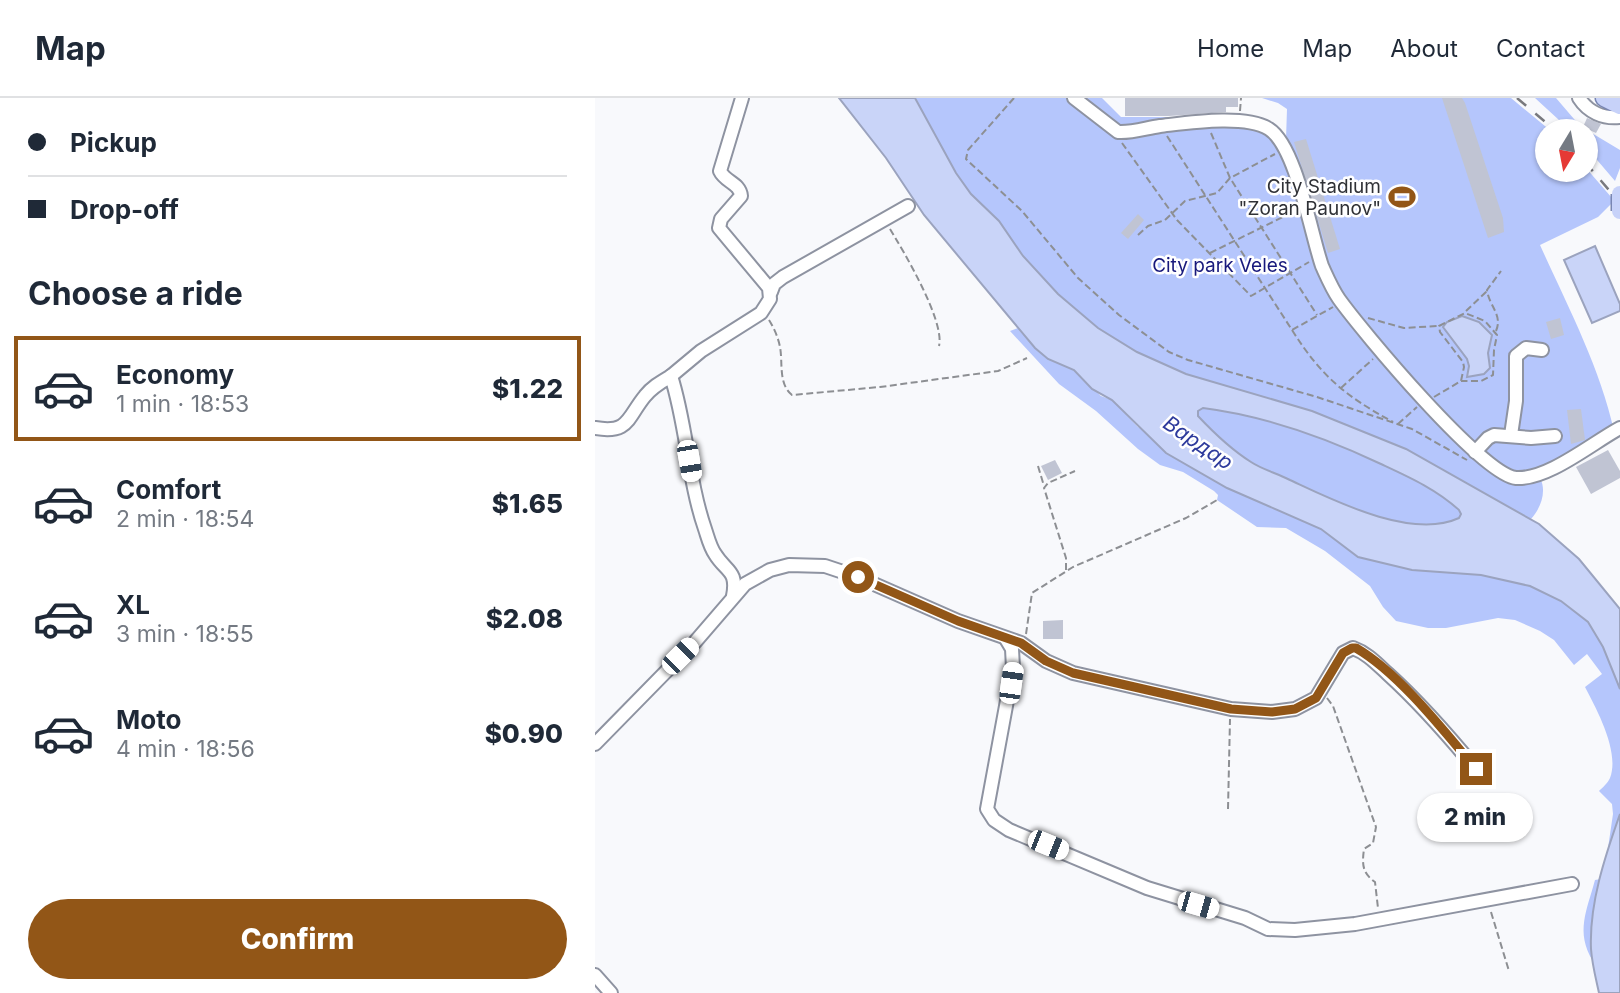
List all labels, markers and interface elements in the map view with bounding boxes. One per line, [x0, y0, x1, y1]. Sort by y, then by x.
text: Map [35, 28, 106, 68]
text: Home [1197, 34, 1264, 63]
text: Map [1302, 34, 1352, 63]
text: About [1390, 34, 1458, 63]
text: Contact [1496, 34, 1585, 63]
north arrow [1535, 119, 1598, 182]
map controls [1535, 119, 1598, 182]
text: Pickup [70, 127, 157, 158]
place label: City Stadium "Zoran Paunov" [1239, 175, 1381, 220]
sports icon: City Stadium "Zoran Paunov" [1387, 182, 1417, 212]
text: Drop-off [70, 194, 179, 225]
park label: City park Veles [1152, 254, 1288, 277]
text: Choose a ride [28, 274, 243, 313]
icon: car [32, 357, 95, 420]
text: Economy [116, 359, 234, 390]
text: $1.22 [492, 373, 563, 404]
text: 1 min · 18:53 [116, 390, 249, 418]
water label: Вардар [1159, 410, 1238, 475]
car [676, 438, 703, 484]
icon: car [32, 472, 95, 535]
text: Comfort [116, 474, 221, 505]
text: $1.65 [492, 488, 563, 519]
text: 2 min · 18:54 [116, 505, 254, 533]
route start [842, 561, 874, 593]
icon: car [32, 587, 95, 650]
text: XL [116, 589, 150, 620]
text: $2.08 [486, 603, 563, 634]
text: 3 min · 18:55 [116, 620, 254, 648]
car [658, 634, 703, 678]
car [998, 661, 1025, 705]
icon: car [32, 702, 95, 765]
text: Moto [116, 704, 181, 735]
text: $0.90 [485, 718, 563, 749]
text: 4 min · 18:56 [116, 735, 255, 763]
route end [1460, 753, 1492, 785]
callout: 2 min [1418, 794, 1534, 842]
text: 2 min [1444, 803, 1506, 831]
car [1025, 827, 1072, 863]
car [1175, 889, 1222, 921]
button: Confirm [28, 899, 567, 979]

